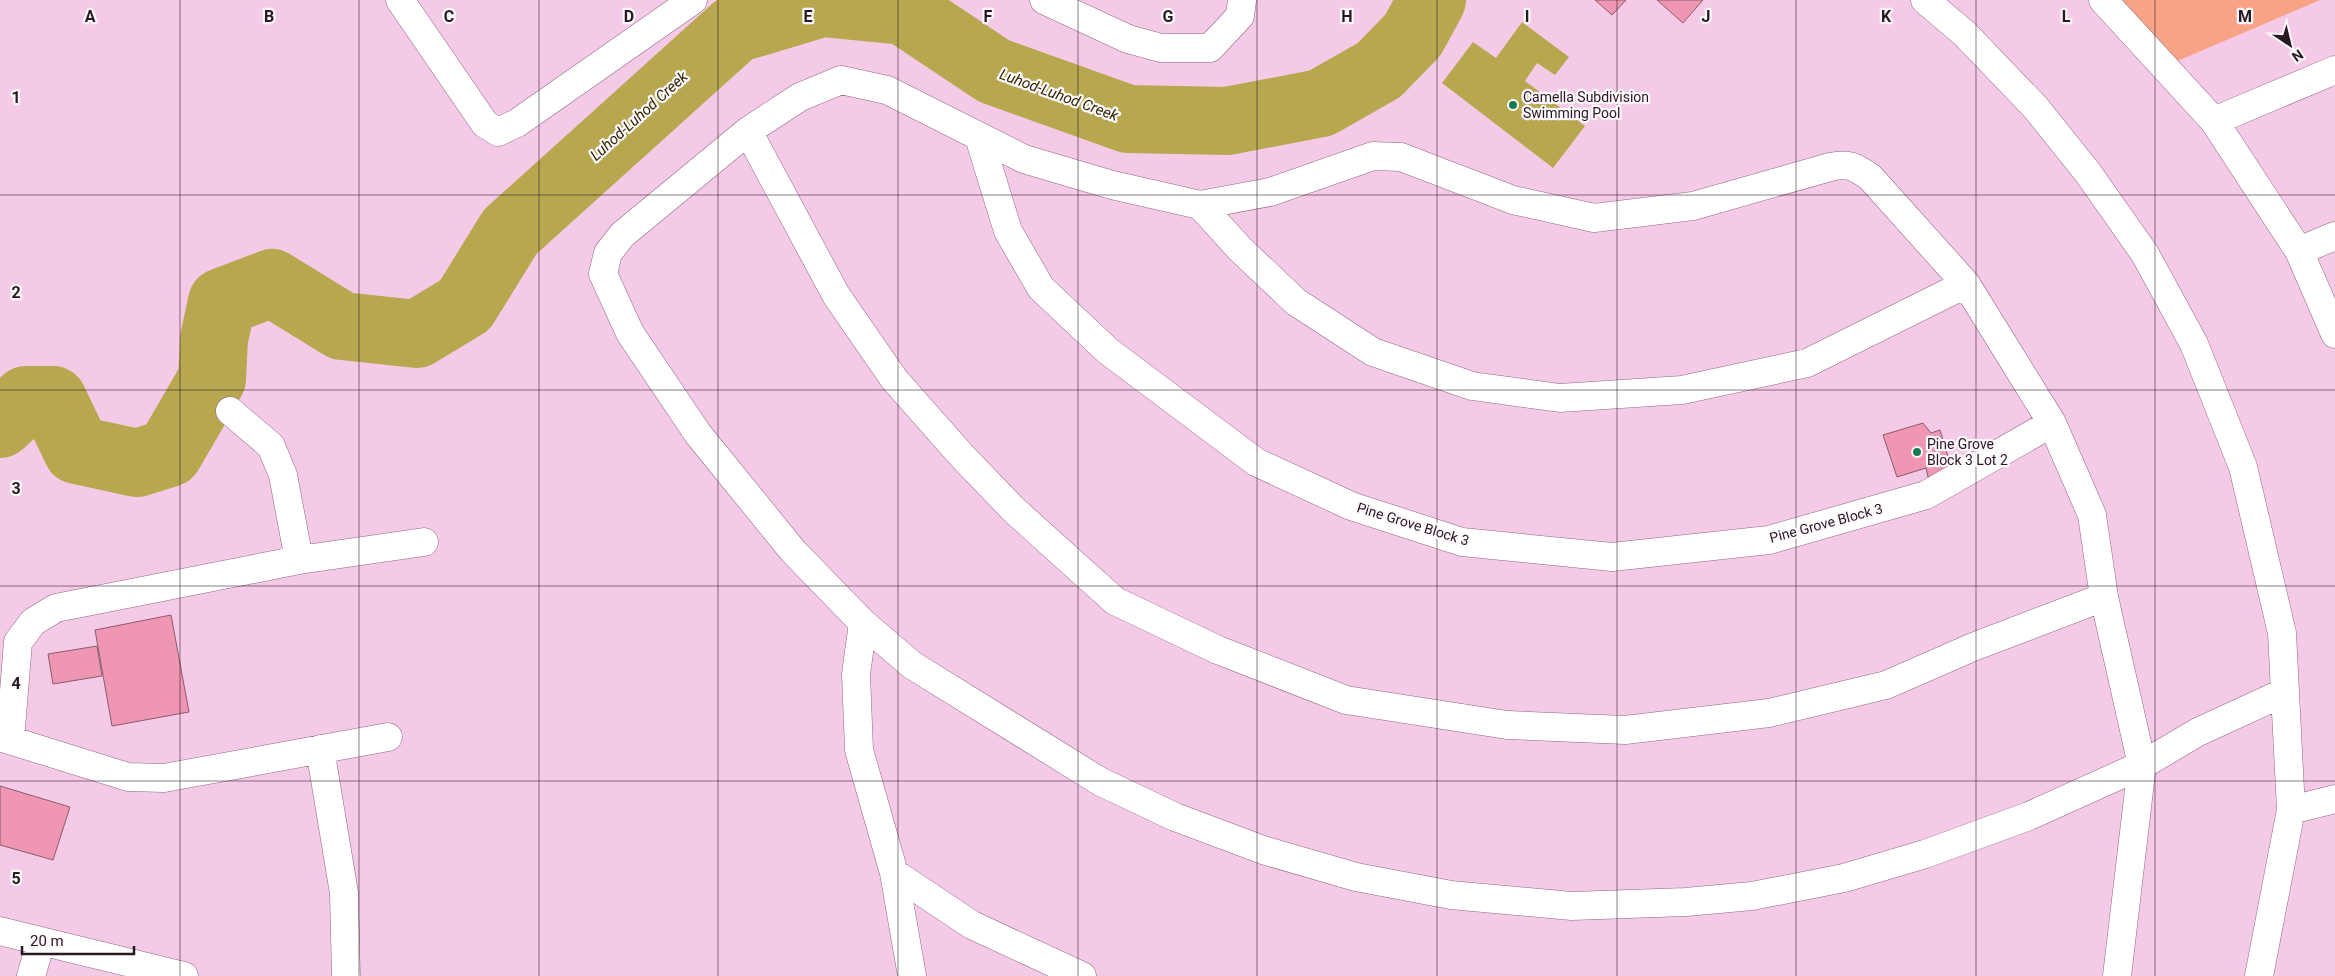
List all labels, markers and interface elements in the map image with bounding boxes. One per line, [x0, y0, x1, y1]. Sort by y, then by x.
text: A [85, 7, 96, 26]
text: B [264, 7, 274, 26]
text: C [444, 7, 454, 26]
text: D [624, 7, 634, 26]
text: E [804, 7, 813, 26]
text: F [984, 7, 993, 26]
text: G [1163, 7, 1174, 26]
text: H [1341, 7, 1353, 26]
text: I [1525, 7, 1529, 26]
text: J [1702, 7, 1710, 26]
text: K [1881, 7, 1892, 26]
text: L [2062, 7, 2071, 26]
text: M [2238, 7, 2252, 26]
north arrow [2265, 20, 2315, 70]
text: N [2289, 46, 2306, 65]
water label: Luhod-Luhod Creek [997, 65, 1121, 125]
water label: Luhod-Luhod Creek [587, 67, 692, 164]
text: 1 [11, 88, 21, 107]
place label: Camella Subdivision Swimming Pool [1523, 89, 1649, 121]
marker: Camella Subdivision Swimming Pool [1507, 99, 1519, 111]
text: 2 [11, 283, 21, 302]
place label: Pine Grove Block 3 Lot 2 [1927, 436, 2008, 468]
marker: Pine Grove Block 3 Lot 2 [1911, 446, 1923, 458]
text: 3 [11, 479, 21, 498]
street label: Pine Grove Block 3 [1355, 499, 1471, 549]
street label: Pine Grove Block 3 [1768, 500, 1884, 546]
text: 4 [11, 674, 21, 693]
text: 5 [11, 869, 21, 888]
scale bar [22, 924, 135, 956]
text: 20 m [30, 932, 64, 950]

